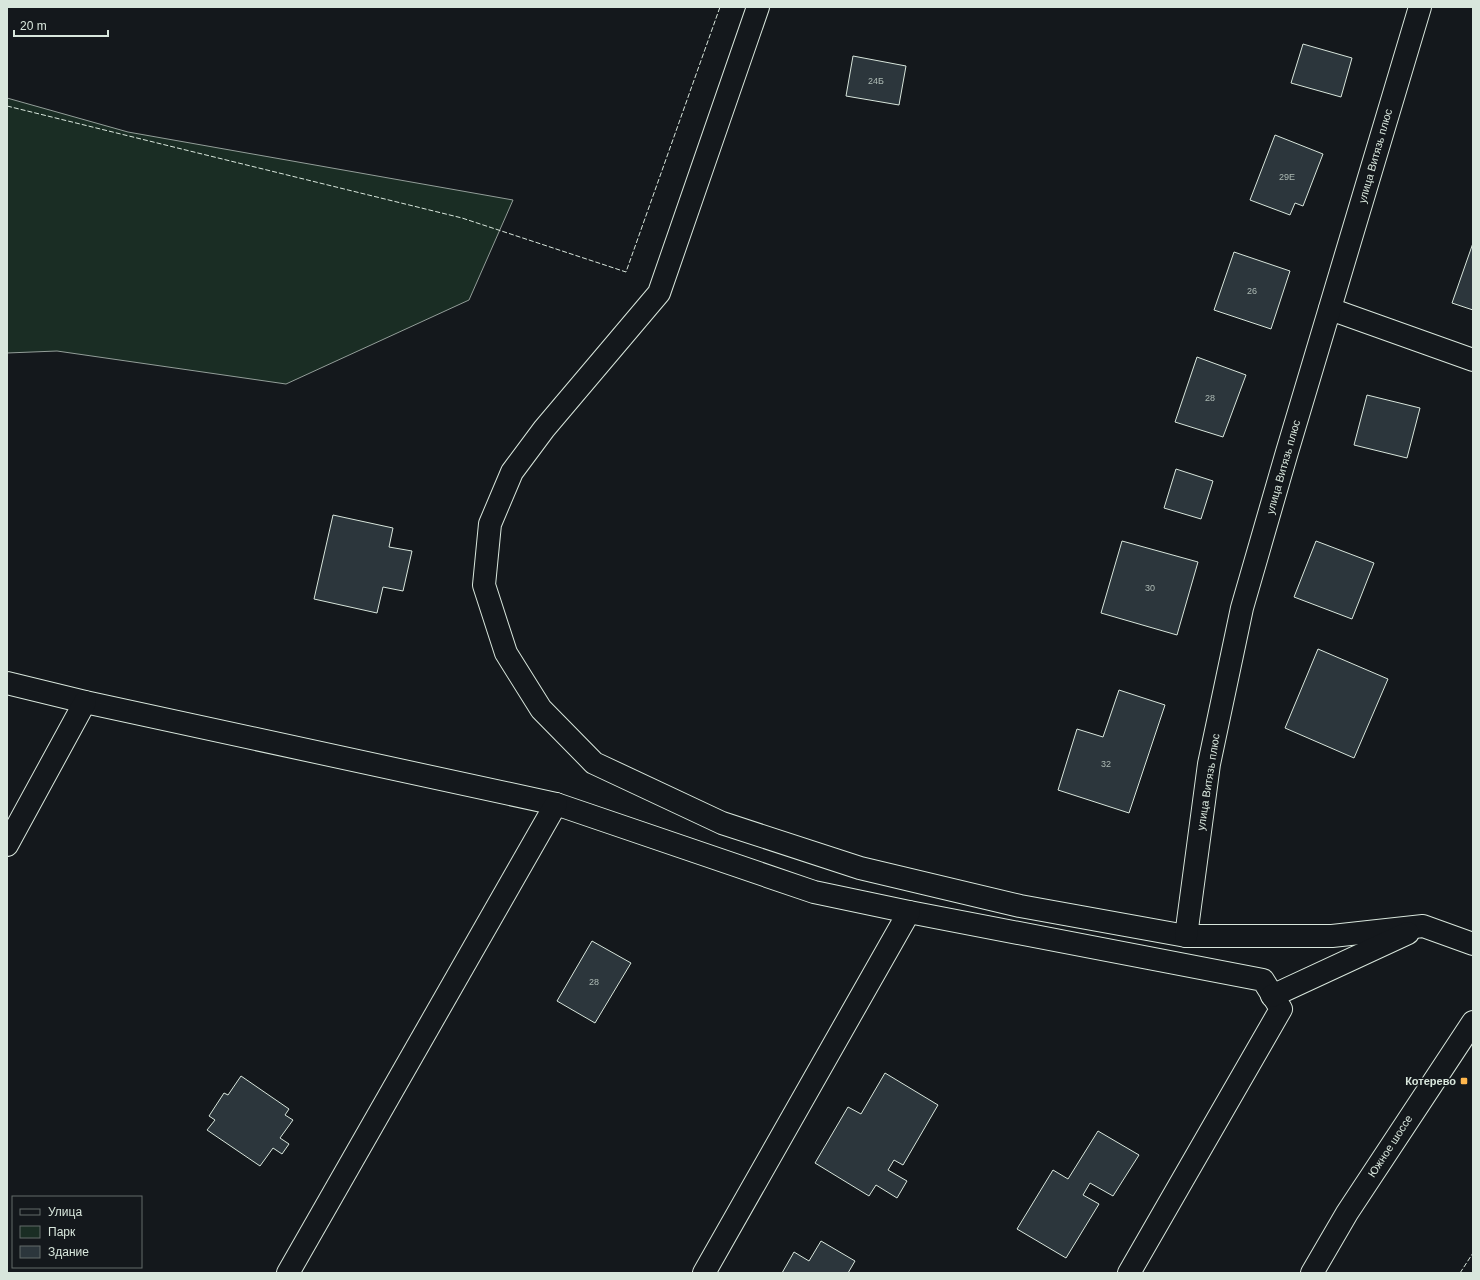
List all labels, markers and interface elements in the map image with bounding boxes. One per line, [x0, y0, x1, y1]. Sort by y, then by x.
scale bar [14, 12, 108, 38]
text: 20 m [20, 19, 47, 33]
house number: 24Б [868, 76, 884, 86]
street label: улица Витязь плюс [1356, 107, 1394, 205]
house number: 29Е [1279, 172, 1295, 182]
house number: 26 [1247, 286, 1257, 296]
house number: 28 [1205, 393, 1215, 403]
street label: улица Витязь плюс [1264, 418, 1302, 516]
house number: 30 [1145, 583, 1155, 593]
street label: улица Витязь плюс [1194, 732, 1222, 831]
house number: 32 [1101, 759, 1111, 769]
house number: 28 [589, 977, 599, 987]
place label: Котерево [1405, 1075, 1456, 1087]
marker: Котерево [1459, 1076, 1469, 1086]
street label: Южное шоссе [1365, 1113, 1415, 1179]
legend [12, 1196, 142, 1268]
text: Улица [48, 1205, 82, 1219]
text: Парк [48, 1225, 76, 1239]
text: Здание [48, 1245, 89, 1259]

